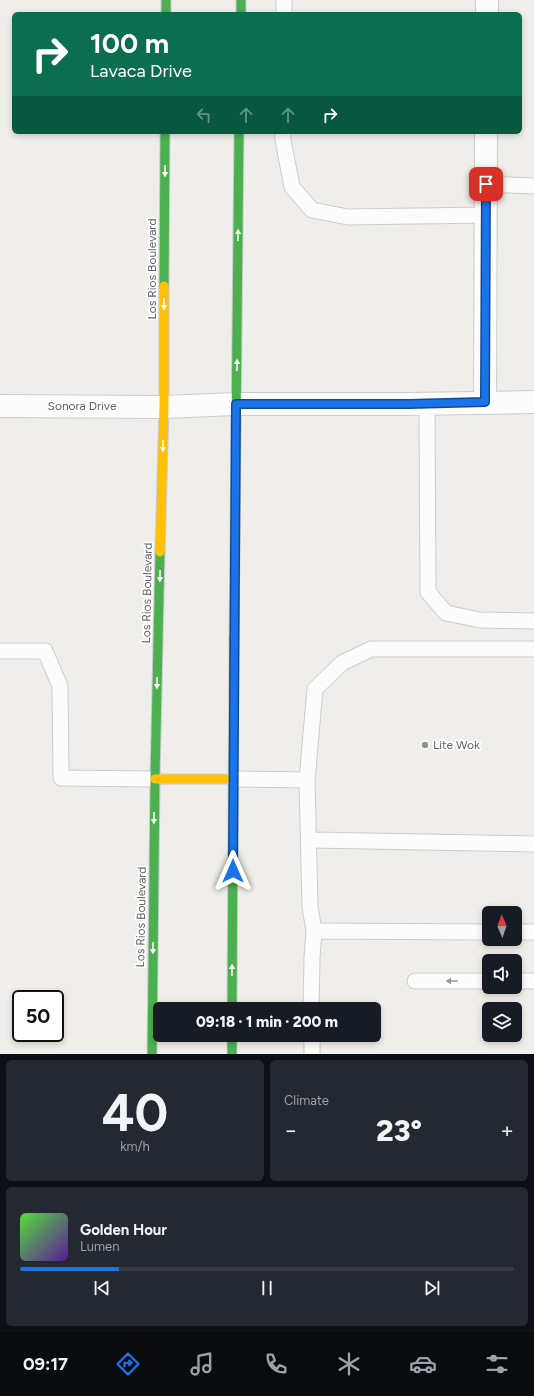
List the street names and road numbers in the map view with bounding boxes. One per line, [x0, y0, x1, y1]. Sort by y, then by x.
street label: Los Rios Boulevard [145, 219, 159, 319]
street label: Sonora Drive [48, 399, 117, 413]
street label: Los Rios Boulevard [139, 542, 155, 644]
street label: Los Rios Boulevard [133, 866, 149, 968]

